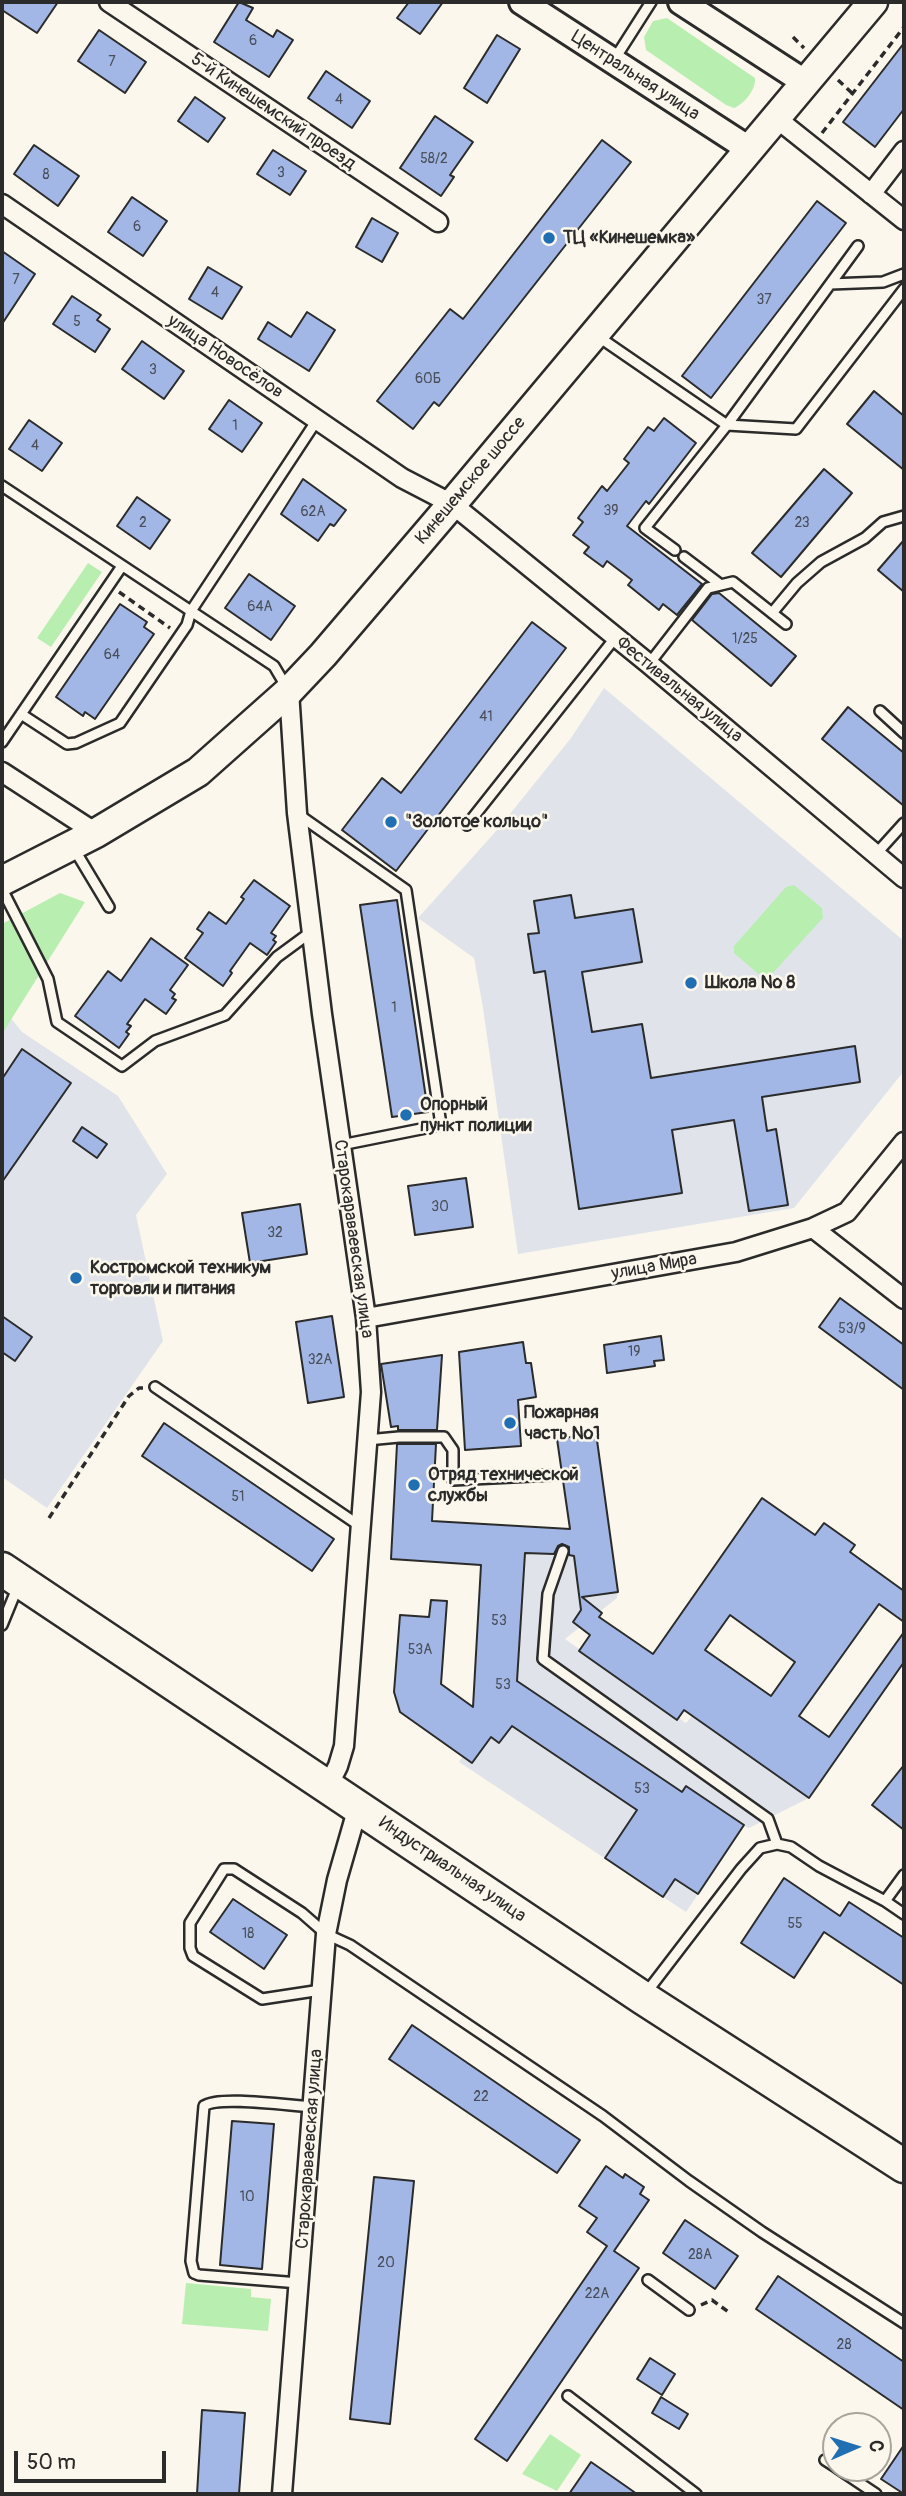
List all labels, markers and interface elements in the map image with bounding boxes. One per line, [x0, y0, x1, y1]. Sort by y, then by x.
street label: Центральная улица [567, 26, 703, 126]
house number: 6 [249, 33, 257, 49]
street label: 5-й Кинешемский проезд [186, 49, 360, 175]
house number: 7 [108, 54, 116, 70]
house number: 4 [335, 92, 343, 108]
house number: 58/2 [420, 151, 448, 167]
house number: 3 [277, 165, 285, 181]
house number: 8 [42, 167, 50, 183]
house number: 6 [133, 219, 141, 235]
place label: ТЦ «Кинешемка» [563, 227, 695, 249]
marker: ТЦ «Кинешемка» [541, 230, 557, 246]
house number: 7 [12, 272, 20, 288]
house number: 4 [211, 285, 219, 301]
house number: 37 [756, 292, 772, 308]
street label: улица Новосёлов [163, 310, 287, 404]
house number: 5 [73, 314, 81, 330]
house number: 3 [149, 362, 157, 378]
house number: 60Б [415, 371, 441, 387]
street label: Кинешемское шоссе [411, 413, 531, 549]
house number: 1 [232, 418, 238, 434]
house number: 4 [31, 438, 39, 454]
house number: 39 [603, 503, 619, 519]
house number: 62А [300, 504, 326, 520]
house number: 2 [139, 515, 147, 531]
house number: 23 [794, 515, 810, 531]
house number: 64А [247, 599, 273, 615]
house number: 1/25 [732, 631, 758, 647]
street label: Фестивальная улица [611, 632, 747, 748]
house number: 64 [104, 647, 120, 663]
house number: 41 [479, 709, 493, 725]
place label: "Золотое кольцо" [405, 811, 548, 833]
marker: "Золотое кольцо" [383, 814, 399, 830]
place label: Школа № 8 [705, 972, 795, 994]
marker: Школа № 8 [683, 975, 699, 991]
house number: 1 [391, 1000, 397, 1016]
place label: Опорный пункт полиции [420, 1094, 532, 1136]
marker: Опорный пункт полиции [398, 1107, 414, 1123]
street label: Старокараваевская улица [328, 1138, 378, 1340]
house number: 30 [431, 1199, 449, 1215]
house number: 32 [267, 1225, 283, 1241]
street label: улица Мира [610, 1249, 698, 1285]
place label: Костромской техникум торговли и питания [90, 1257, 271, 1300]
marker: Костромской техникум торговли и питания [68, 1270, 84, 1286]
house number: 53/9 [838, 1321, 866, 1337]
house number: 19 [628, 1344, 640, 1360]
house number: 32А [308, 1352, 332, 1368]
place label: Пожарная часть №1 [524, 1402, 600, 1444]
marker: Пожарная часть №1 [502, 1415, 518, 1431]
place label: Отряд технической службы [428, 1464, 579, 1506]
marker: Отряд технической службы [406, 1477, 422, 1493]
house number: 51 [231, 1489, 245, 1505]
house number: 53 [491, 1613, 507, 1629]
house number: 53А [408, 1642, 432, 1658]
house number: 53 [495, 1677, 511, 1693]
house number: 53 [634, 1781, 650, 1797]
street label: Индустриальная улица [374, 1813, 530, 1927]
house number: 55 [787, 1916, 803, 1932]
house number: 18 [242, 1926, 254, 1942]
street label: Старокараваевская улица [292, 2048, 328, 2250]
house number: 22 [473, 2089, 489, 2105]
house number: 10 [239, 2189, 255, 2205]
house number: 28А [688, 2247, 712, 2263]
house number: 20 [377, 2255, 395, 2271]
house number: 22А [585, 2286, 609, 2302]
house number: 28 [837, 2337, 851, 2353]
north arrow [822, 2412, 892, 2482]
scale bar [18, 2436, 170, 2480]
text: С [864, 2440, 888, 2452]
text: 50 m [27, 2449, 76, 2476]

